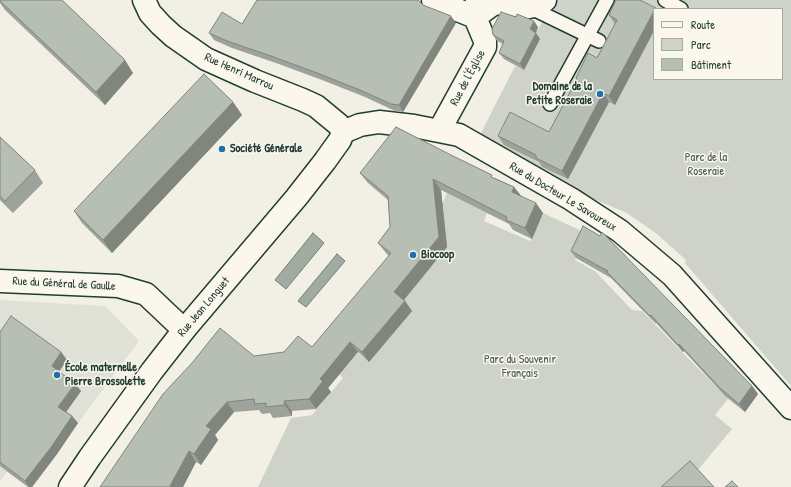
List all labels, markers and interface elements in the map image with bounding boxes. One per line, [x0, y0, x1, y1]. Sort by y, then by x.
legend [653, 8, 783, 80]
text: Route [691, 16, 715, 33]
text: Parc [691, 36, 711, 53]
street label: Rue de l'Église [447, 48, 489, 108]
street label: Rue Henri Marrou [202, 50, 276, 94]
text: Bâtiment [691, 56, 731, 73]
place label: Domaine de la Petite Roseraie [527, 80, 592, 108]
marker: Domaine de la Petite Roseraie [595, 89, 605, 99]
place label: Société Générale [230, 142, 302, 156]
marker: Société Générale [217, 144, 227, 154]
park label: Parc de la Roseraie [685, 151, 727, 179]
street label: Rue du Docteur Le Savoureux [507, 159, 619, 235]
place label: Biocoop [421, 248, 454, 262]
marker: Biocoop [408, 250, 418, 260]
street label: Rue du Général de Gaulle [12, 274, 116, 294]
street label: Rue Jean Longuet [175, 274, 233, 340]
park label: Parc du Souvenir Français [484, 353, 556, 381]
place label: École maternelle Pierre Brossolette [65, 361, 146, 389]
marker: École maternelle Pierre Brossolette [52, 370, 62, 380]

